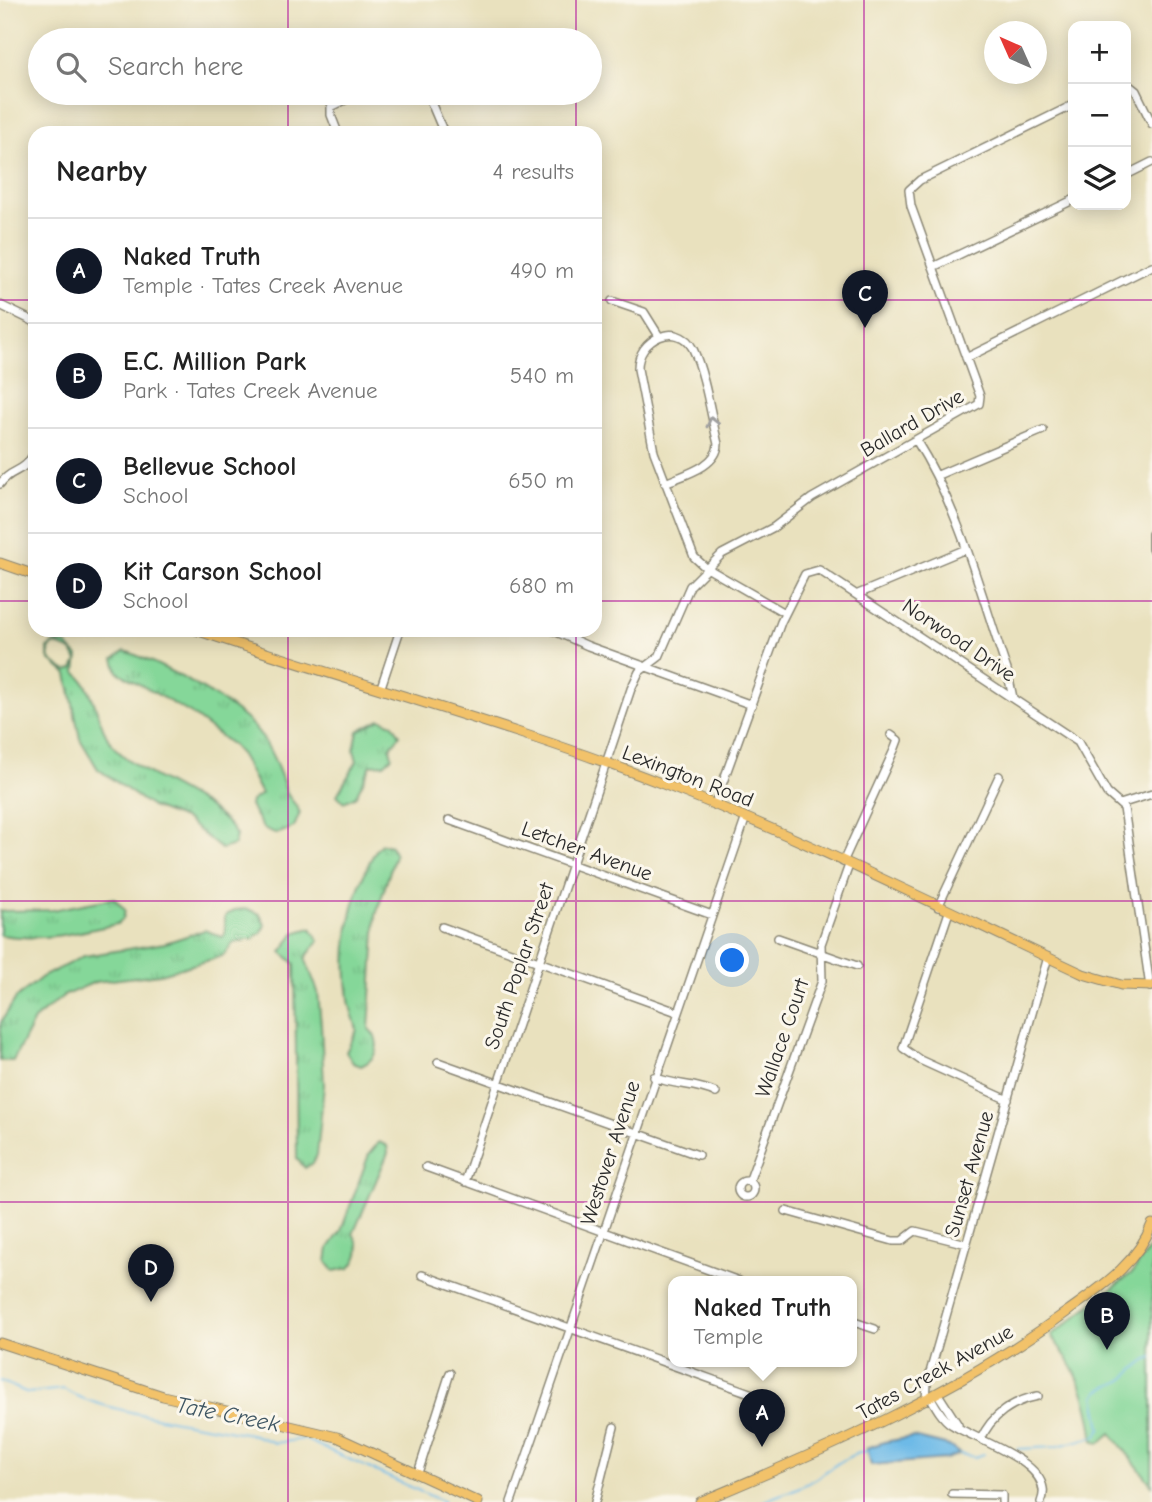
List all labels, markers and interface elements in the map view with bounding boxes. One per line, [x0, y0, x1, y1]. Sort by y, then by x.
north arrow [984, 21, 1047, 84]
map controls [1068, 21, 1131, 210]
button: + [1068, 21, 1131, 84]
search box [28, 28, 602, 105]
icon: search [52, 48, 90, 86]
text: Search here [108, 52, 243, 82]
button: − [1068, 84, 1131, 147]
button: layers [1068, 147, 1131, 210]
text: Nearby [56, 154, 147, 189]
text: 4 results [492, 158, 574, 185]
text: Naked Truth [123, 242, 261, 272]
text: A [73, 257, 85, 284]
text: 490 m [510, 257, 574, 284]
pin: C [842, 270, 888, 328]
text: Temple · Tates Creek Avenue [123, 272, 403, 299]
text: E.C. Million Park [123, 347, 306, 377]
text: B [72, 362, 86, 389]
text: 540 m [510, 362, 574, 389]
text: Park · Tates Creek Avenue [123, 377, 378, 404]
street label: Ballard Drive [856, 384, 968, 462]
one-way arrow [706, 416, 720, 428]
text: Bellevue School [123, 452, 296, 482]
text: C [72, 467, 86, 494]
text: 650 m [508, 467, 574, 494]
text: School [123, 482, 188, 509]
text: Kit Carson School [123, 557, 322, 587]
text: D [72, 572, 86, 599]
text: 680 m [509, 572, 574, 599]
text: School [123, 587, 188, 614]
street label: Norwood Drive [898, 593, 1020, 687]
street label: Lexington Road [619, 740, 757, 812]
street label: Letcher Avenue [518, 816, 656, 886]
street label: South Poplar Street [479, 879, 559, 1052]
your location [715, 943, 749, 977]
street label: Wallace Court [750, 974, 814, 1101]
street label: Westover Avenue [575, 1078, 645, 1228]
street label: Sunset Avenue [940, 1108, 998, 1240]
pin: D [128, 1244, 174, 1302]
popup [668, 1276, 857, 1367]
pin: B [1084, 1292, 1130, 1350]
text: Naked Truth [694, 1293, 831, 1323]
street label: Tates Creek Avenue [853, 1319, 1017, 1425]
text: Temple [694, 1323, 763, 1350]
pin: A [739, 1389, 785, 1447]
water label: Tate Creek [174, 1391, 283, 1438]

